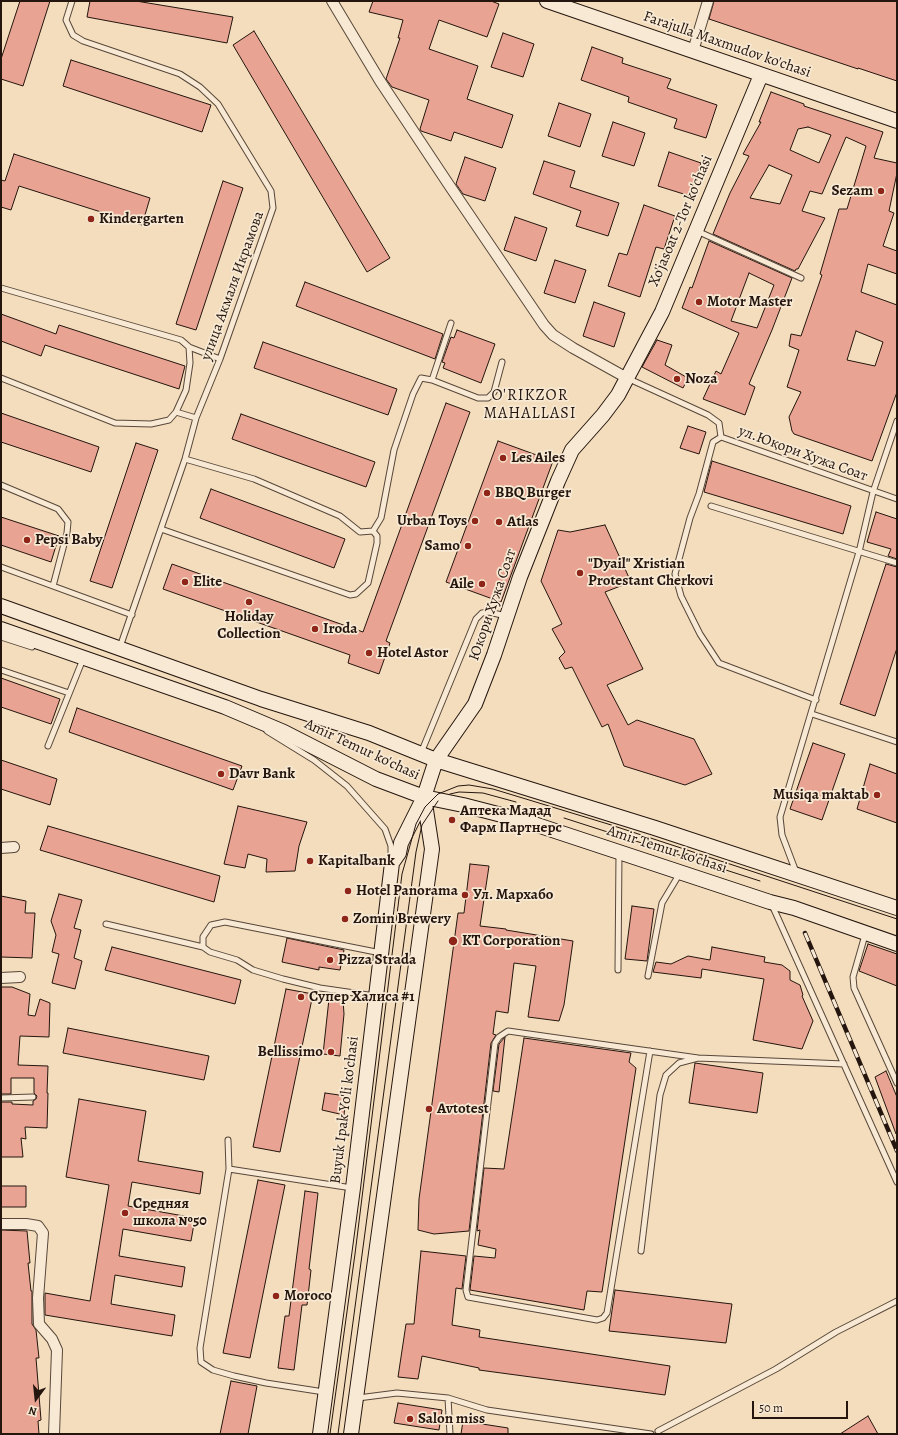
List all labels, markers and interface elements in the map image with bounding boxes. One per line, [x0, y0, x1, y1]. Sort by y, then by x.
street label: Farajulla Maxmudov ko'chasi [641, 8, 813, 82]
street label: Xo'jasoat 2-Tor ko'chasi [645, 153, 717, 289]
place label: Sezam [832, 182, 873, 200]
marker: Sezam [876, 186, 886, 196]
street label: улица Акмаля Икрамова [198, 209, 268, 363]
place label: Kindergarten [99, 210, 184, 228]
marker: Kindergarten [86, 214, 96, 224]
place label: Motor Master [707, 293, 793, 311]
marker: Motor Master [694, 297, 704, 307]
place label: Noza [685, 370, 717, 388]
marker: Noza [672, 374, 682, 384]
district label: O'RIKZOR MAHALLASI [483, 386, 577, 424]
street label: ул.Юқори Хужа Соат [736, 422, 870, 486]
place label: Les Ailes [511, 449, 565, 467]
marker: Les Ailes [498, 453, 508, 463]
place label: BBQ Burger [495, 484, 571, 502]
marker: BBQ Burger [482, 488, 492, 498]
place label: Urban Toys [397, 512, 467, 530]
place label: Atlas [507, 513, 539, 531]
marker: Urban Toys [470, 516, 480, 526]
marker: Atlas [494, 517, 504, 527]
place label: Pepsi Baby [35, 531, 102, 549]
marker: Pepsi Baby [22, 535, 32, 545]
place label: Samo [425, 537, 460, 555]
marker: Samo [463, 541, 473, 551]
street label: Юкори Хужа Соат [465, 547, 521, 663]
place label: "Dyail" Xristian Protestant Cherkovi [588, 555, 713, 590]
marker: "Dyail" Xristian Protestant Cherkovi [575, 568, 585, 578]
place label: Elite [193, 573, 222, 591]
place label: Aile [450, 575, 474, 593]
marker: Elite [180, 577, 190, 587]
marker: Aile [477, 579, 487, 589]
marker: Holiday Collection [244, 597, 254, 607]
place label: Holiday Collection [217, 608, 281, 643]
place label: Iroda [323, 620, 357, 638]
marker: Iroda [310, 624, 320, 634]
place label: Hotel Astor [377, 644, 448, 662]
marker: Hotel Astor [364, 648, 374, 658]
street label: Amir Temur ko'chasi [301, 715, 423, 785]
place label: Davr Bank [229, 765, 295, 783]
marker: Davr Bank [216, 769, 226, 779]
place label: Musiqa maktab [773, 786, 869, 804]
marker: Musiqa maktab [872, 790, 882, 800]
place label: Аптека Мадад Фарм Партнерс [460, 802, 562, 837]
marker: Аптека Мадад Фарм Партнерс [447, 815, 457, 825]
street label: Amir Temur ko'chasi [605, 822, 729, 878]
place label: Kapitalbank [318, 852, 395, 870]
marker: Kapitalbank [305, 856, 315, 866]
place label: Hotel Panorama [356, 882, 458, 900]
marker: Hotel Panorama [343, 886, 353, 896]
place label: Ул. Мархабо [473, 886, 553, 904]
marker: Ул. Мархабо [460, 890, 470, 900]
place label: Zomin Brewery [353, 910, 451, 928]
marker: Zomin Brewery [340, 914, 350, 924]
place label: KT Corporation [462, 932, 560, 950]
marker: KT Corporation [447, 935, 459, 947]
place label: Pizza Strada [338, 951, 416, 969]
marker: Pizza Strada [325, 955, 335, 965]
place label: Супер Халиса #1 [309, 988, 415, 1006]
marker: Супер Халиса #1 [296, 992, 306, 1002]
street label: Buyuk Ipak Yo'li ko'chasi [327, 1035, 363, 1185]
place label: Bellissimo [258, 1043, 323, 1061]
marker: Bellissimo [326, 1047, 336, 1057]
place label: Avtotest [437, 1100, 489, 1118]
marker: Avtotest [424, 1104, 434, 1114]
place label: Средняя школа №50 [133, 1195, 207, 1230]
marker: Средняя школа №50 [120, 1208, 130, 1218]
place label: Moroco [284, 1287, 332, 1305]
marker: Moroco [271, 1291, 281, 1301]
north arrow [16, 1379, 56, 1419]
scale bar [754, 1393, 850, 1419]
text: 50 m [759, 1400, 783, 1416]
text: N [27, 1403, 39, 1419]
place label: Salon miss [418, 1410, 485, 1428]
marker: Salon miss [405, 1414, 415, 1424]

